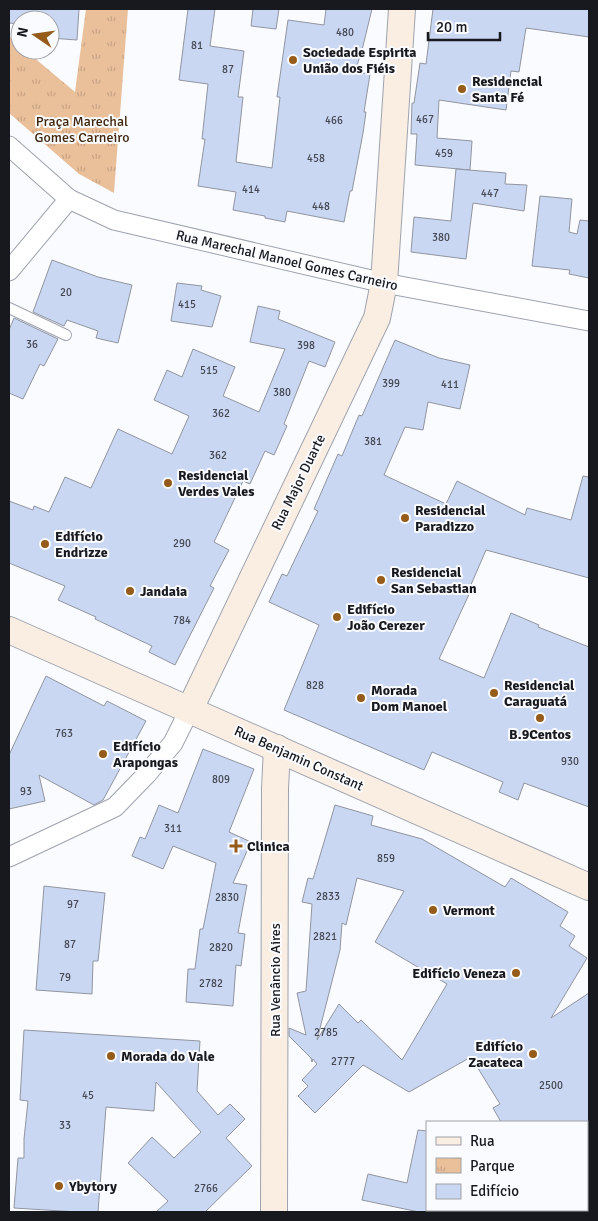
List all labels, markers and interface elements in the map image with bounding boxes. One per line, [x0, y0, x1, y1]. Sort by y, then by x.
north arrow [10, 10, 60, 60]
scale bar [428, 10, 500, 42]
text: 20 m [436, 18, 467, 36]
text: N [13, 26, 32, 39]
house number: 480 [336, 26, 354, 39]
house number: 81 [191, 39, 203, 52]
place label: Sociedade Espirita União dos Fiéis [303, 44, 417, 77]
marker: Sociedade Espirita União dos Fiéis [287, 54, 299, 66]
house number: 87 [222, 63, 234, 76]
place label: Residencial Santa Fé [472, 73, 543, 106]
marker: Residencial Santa Fé [456, 83, 468, 95]
park label: Praça Marechal Gomes Carneiro [35, 113, 129, 146]
house number: 467 [416, 113, 434, 126]
house number: 466 [325, 114, 343, 127]
house number: 459 [435, 147, 453, 160]
house number: 458 [307, 152, 325, 165]
house number: 414 [242, 183, 260, 196]
house number: 447 [481, 187, 499, 200]
house number: 448 [312, 200, 330, 213]
street label: Rua Marechal Manoel Gomes Carneiro [174, 227, 399, 294]
house number: 380 [432, 231, 450, 244]
house number: 20 [60, 286, 72, 299]
house number: 415 [178, 298, 196, 311]
house number: 36 [26, 338, 38, 351]
house number: 398 [297, 339, 315, 352]
house number: 515 [200, 364, 218, 377]
house number: 399 [382, 377, 400, 390]
house number: 411 [441, 378, 459, 391]
house number: 380 [273, 386, 291, 399]
house number: 362 [212, 407, 230, 420]
street label: Rua Major Duarte [268, 431, 329, 533]
house number: 381 [364, 435, 382, 448]
house number: 362 [209, 449, 227, 462]
place label: Residencial Verdes Vales [178, 467, 255, 500]
marker: Residencial Verdes Vales [162, 477, 174, 489]
place label: Residencial Paradizzo [415, 502, 486, 535]
marker: Residencial Paradizzo [399, 512, 411, 524]
place label: Edifício Endrizze [55, 528, 108, 561]
house number: 290 [173, 537, 191, 550]
marker: Edifício Endrizze [39, 538, 51, 550]
place label: Residencial San Sebastian [391, 564, 477, 597]
marker: Residencial San Sebastian [375, 574, 387, 586]
place label: Jandaia [140, 583, 187, 600]
marker: Jandaia [124, 585, 136, 597]
place label: Edifício João Cerezer [347, 601, 425, 634]
marker: Edifício João Cerezer [331, 611, 343, 623]
house number: 784 [173, 614, 191, 627]
place label: Residencial Caraguatá [504, 677, 575, 710]
house number: 828 [306, 679, 324, 692]
place label: Morada Dom Manoel [371, 682, 448, 715]
marker: Residencial Caraguatá [488, 687, 500, 699]
marker: Morada Dom Manoel [355, 692, 367, 704]
marker: B.9Centos [534, 712, 546, 724]
street label: Rua Benjamin Constant [232, 722, 366, 795]
place label: B.9Centos [509, 726, 571, 743]
house number: 763 [55, 727, 73, 740]
place label: Edifício Arapongas [113, 738, 178, 771]
marker: Edifício Arapongas [97, 748, 109, 760]
house number: 930 [561, 755, 579, 768]
house number: 809 [212, 773, 230, 786]
house number: 93 [20, 785, 32, 798]
house number: 311 [164, 822, 182, 835]
place label: Clinica [247, 838, 290, 855]
marker: Clinica [229, 839, 243, 853]
house number: 859 [377, 852, 395, 865]
house number: 2833 [316, 890, 340, 903]
house number: 2830 [215, 891, 239, 904]
house number: 97 [67, 898, 79, 911]
place label: Vermont [443, 902, 496, 919]
marker: Vermont [427, 904, 439, 916]
street label: Rua Venâncio Aires [267, 923, 284, 1037]
house number: 2821 [313, 930, 337, 943]
house number: 87 [64, 938, 76, 951]
house number: 2820 [209, 941, 233, 954]
place label: Edifício Veneza [412, 965, 506, 982]
marker: Edifício Veneza [510, 967, 522, 979]
house number: 79 [59, 971, 71, 984]
house number: 2782 [199, 977, 223, 990]
house number: 2785 [314, 1026, 338, 1039]
place label: Edifício Zacateca [468, 1038, 523, 1071]
place label: Morada do Vale [121, 1048, 215, 1065]
marker: Edifício Zacateca [527, 1048, 539, 1060]
marker: Morada do Vale [105, 1050, 117, 1062]
house number: 2777 [331, 1055, 355, 1068]
house number: 2500 [539, 1079, 563, 1092]
house number: 45 [82, 1089, 94, 1102]
house number: 33 [59, 1119, 71, 1132]
legend [426, 1121, 588, 1211]
text: Rua [470, 1132, 495, 1150]
text: Parque [470, 1157, 515, 1175]
place label: Ybytory [68, 1178, 117, 1195]
marker: Ybytory [53, 1180, 65, 1192]
house number: 2766 [194, 1182, 218, 1195]
text: Edifício [470, 1182, 519, 1200]

